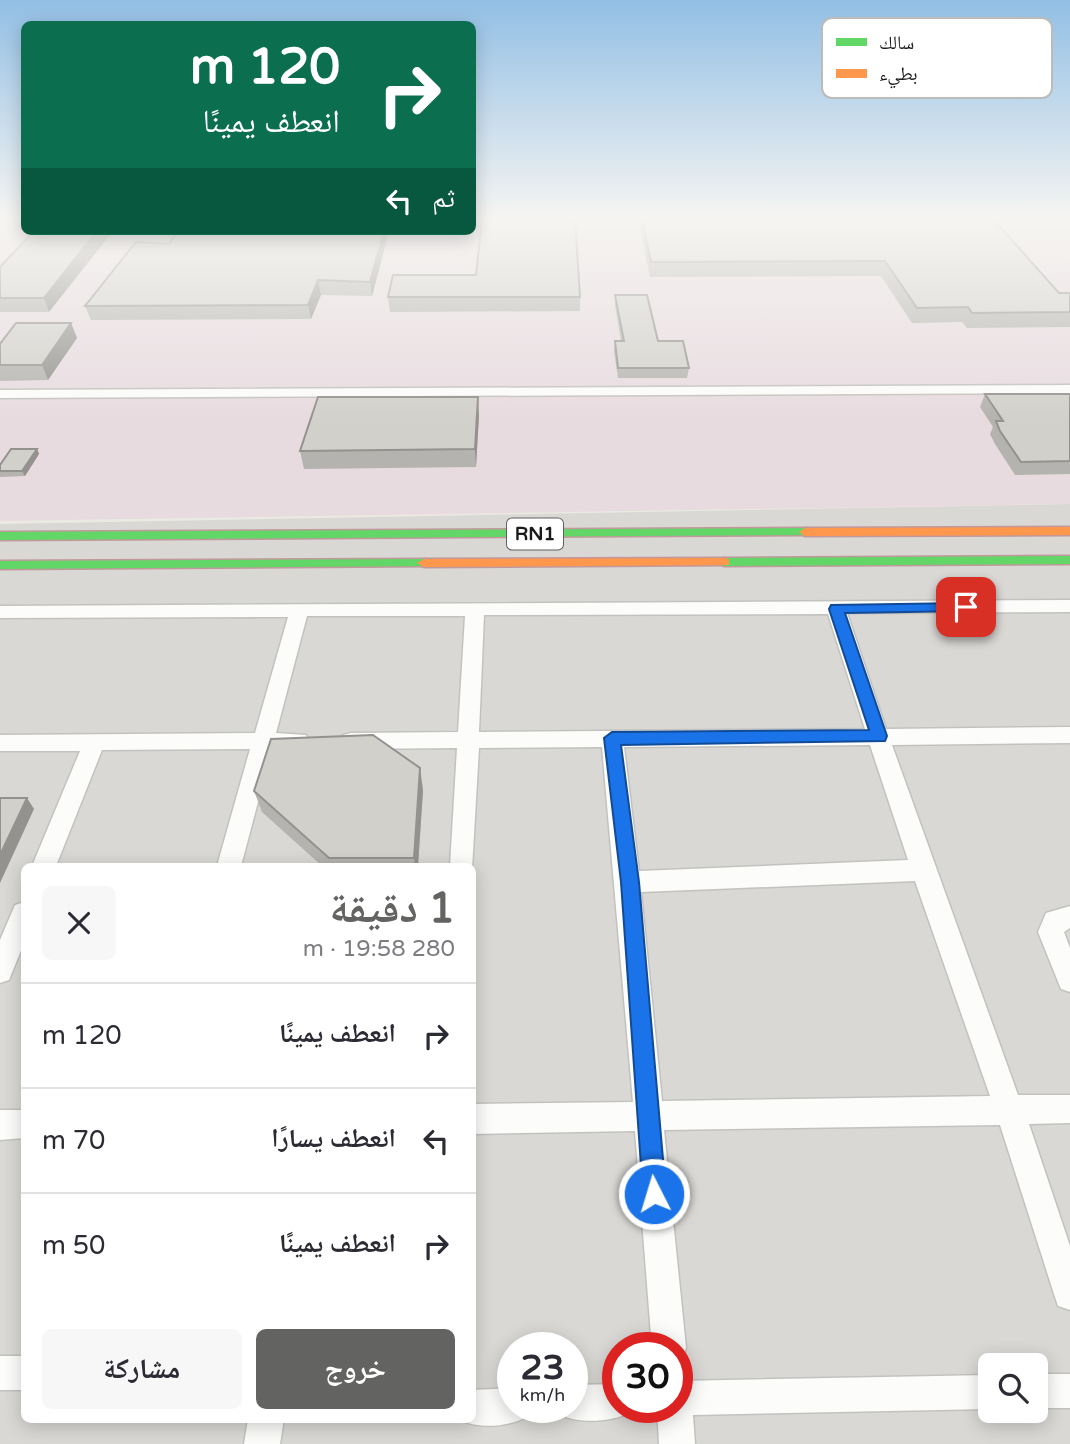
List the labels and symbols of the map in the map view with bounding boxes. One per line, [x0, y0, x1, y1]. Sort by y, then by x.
legend [822, 18, 1052, 98]
text: سالك [879, 32, 914, 54]
text: بطيء [879, 63, 918, 89]
road number: RN1 [507, 519, 563, 550]
pin [936, 577, 996, 637]
position arrow [617, 1157, 691, 1231]
speed limit sign: 30 [602, 1332, 693, 1423]

